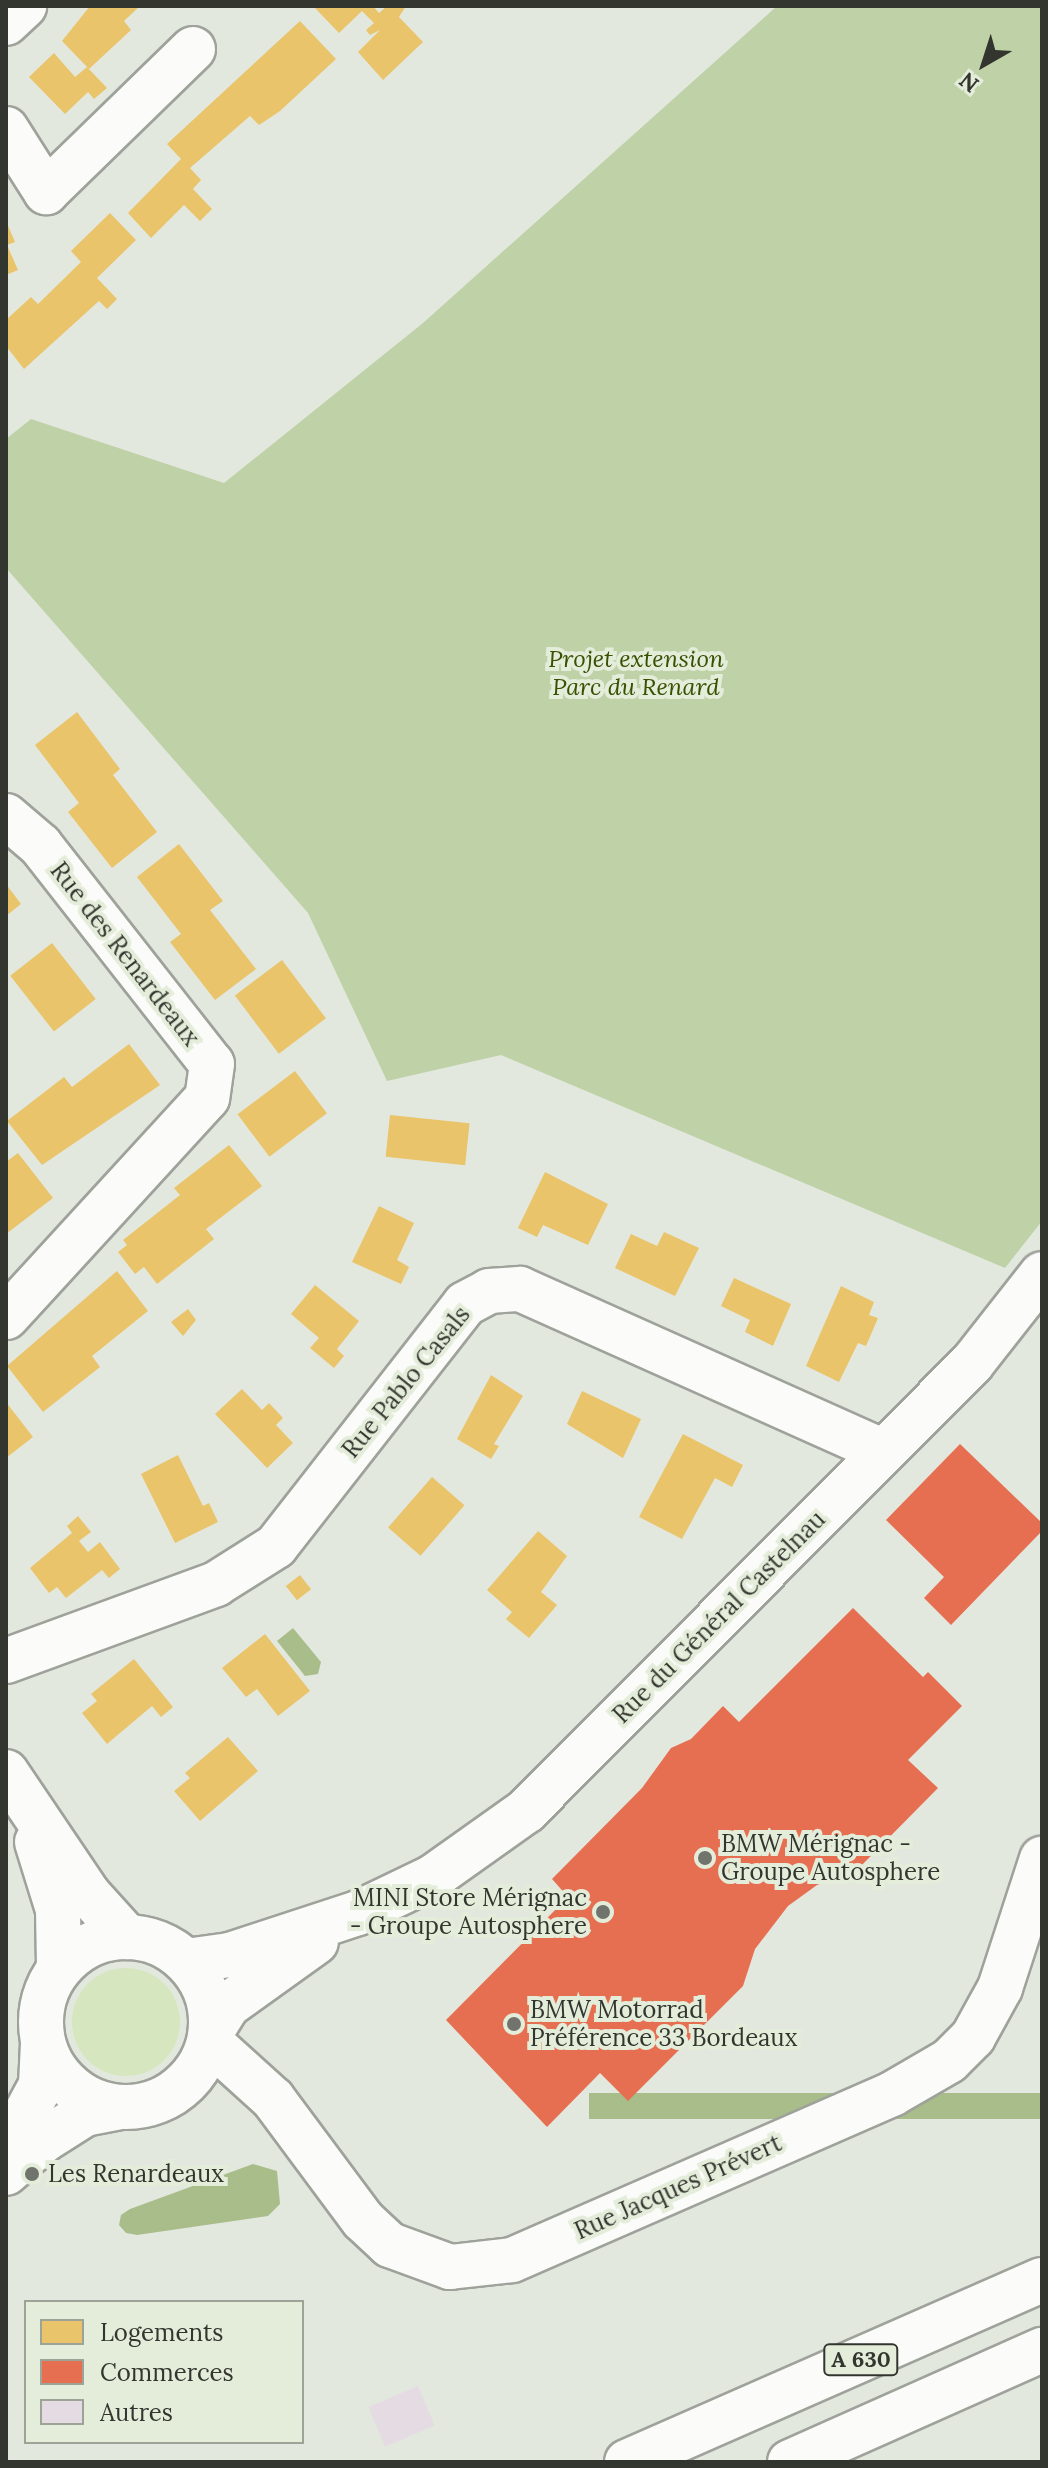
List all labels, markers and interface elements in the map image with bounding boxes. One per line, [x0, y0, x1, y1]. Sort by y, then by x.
north arrow [944, 24, 1024, 104]
text: N [953, 66, 984, 99]
park label: Projet extension Parc du Renard [548, 645, 724, 701]
street label: Rue des Renardeaux [44, 856, 206, 1052]
street label: Rue Pablo Casals [336, 1300, 476, 1464]
street label: Rue du Général Castelnau [607, 1505, 831, 1729]
place label: BMW Mérignac - Groupe Autosphere [721, 1830, 940, 1886]
marker: BMW Mérignac - Groupe Autosphere [696, 1849, 714, 1867]
place label: MINI Store Mérignac - Groupe Autosphere [350, 1884, 587, 1940]
marker: MINI Store Mérignac - Groupe Autosphere [594, 1903, 612, 1921]
place label: BMW Motorrad Préférence 33 Bordeaux [530, 1996, 797, 2052]
marker: BMW Motorrad Préférence 33 Bordeaux [505, 2015, 523, 2033]
street label: Rue Jacques Prévert [570, 2128, 786, 2246]
place label: Les Renardeaux [48, 2160, 224, 2188]
marker: Les Renardeaux [23, 2165, 41, 2183]
legend [24, 2300, 304, 2444]
text: Logements [100, 2317, 223, 2348]
road number: A 630 [823, 2342, 899, 2378]
text: Commerces [100, 2357, 234, 2388]
text: Autres [100, 2397, 173, 2428]

